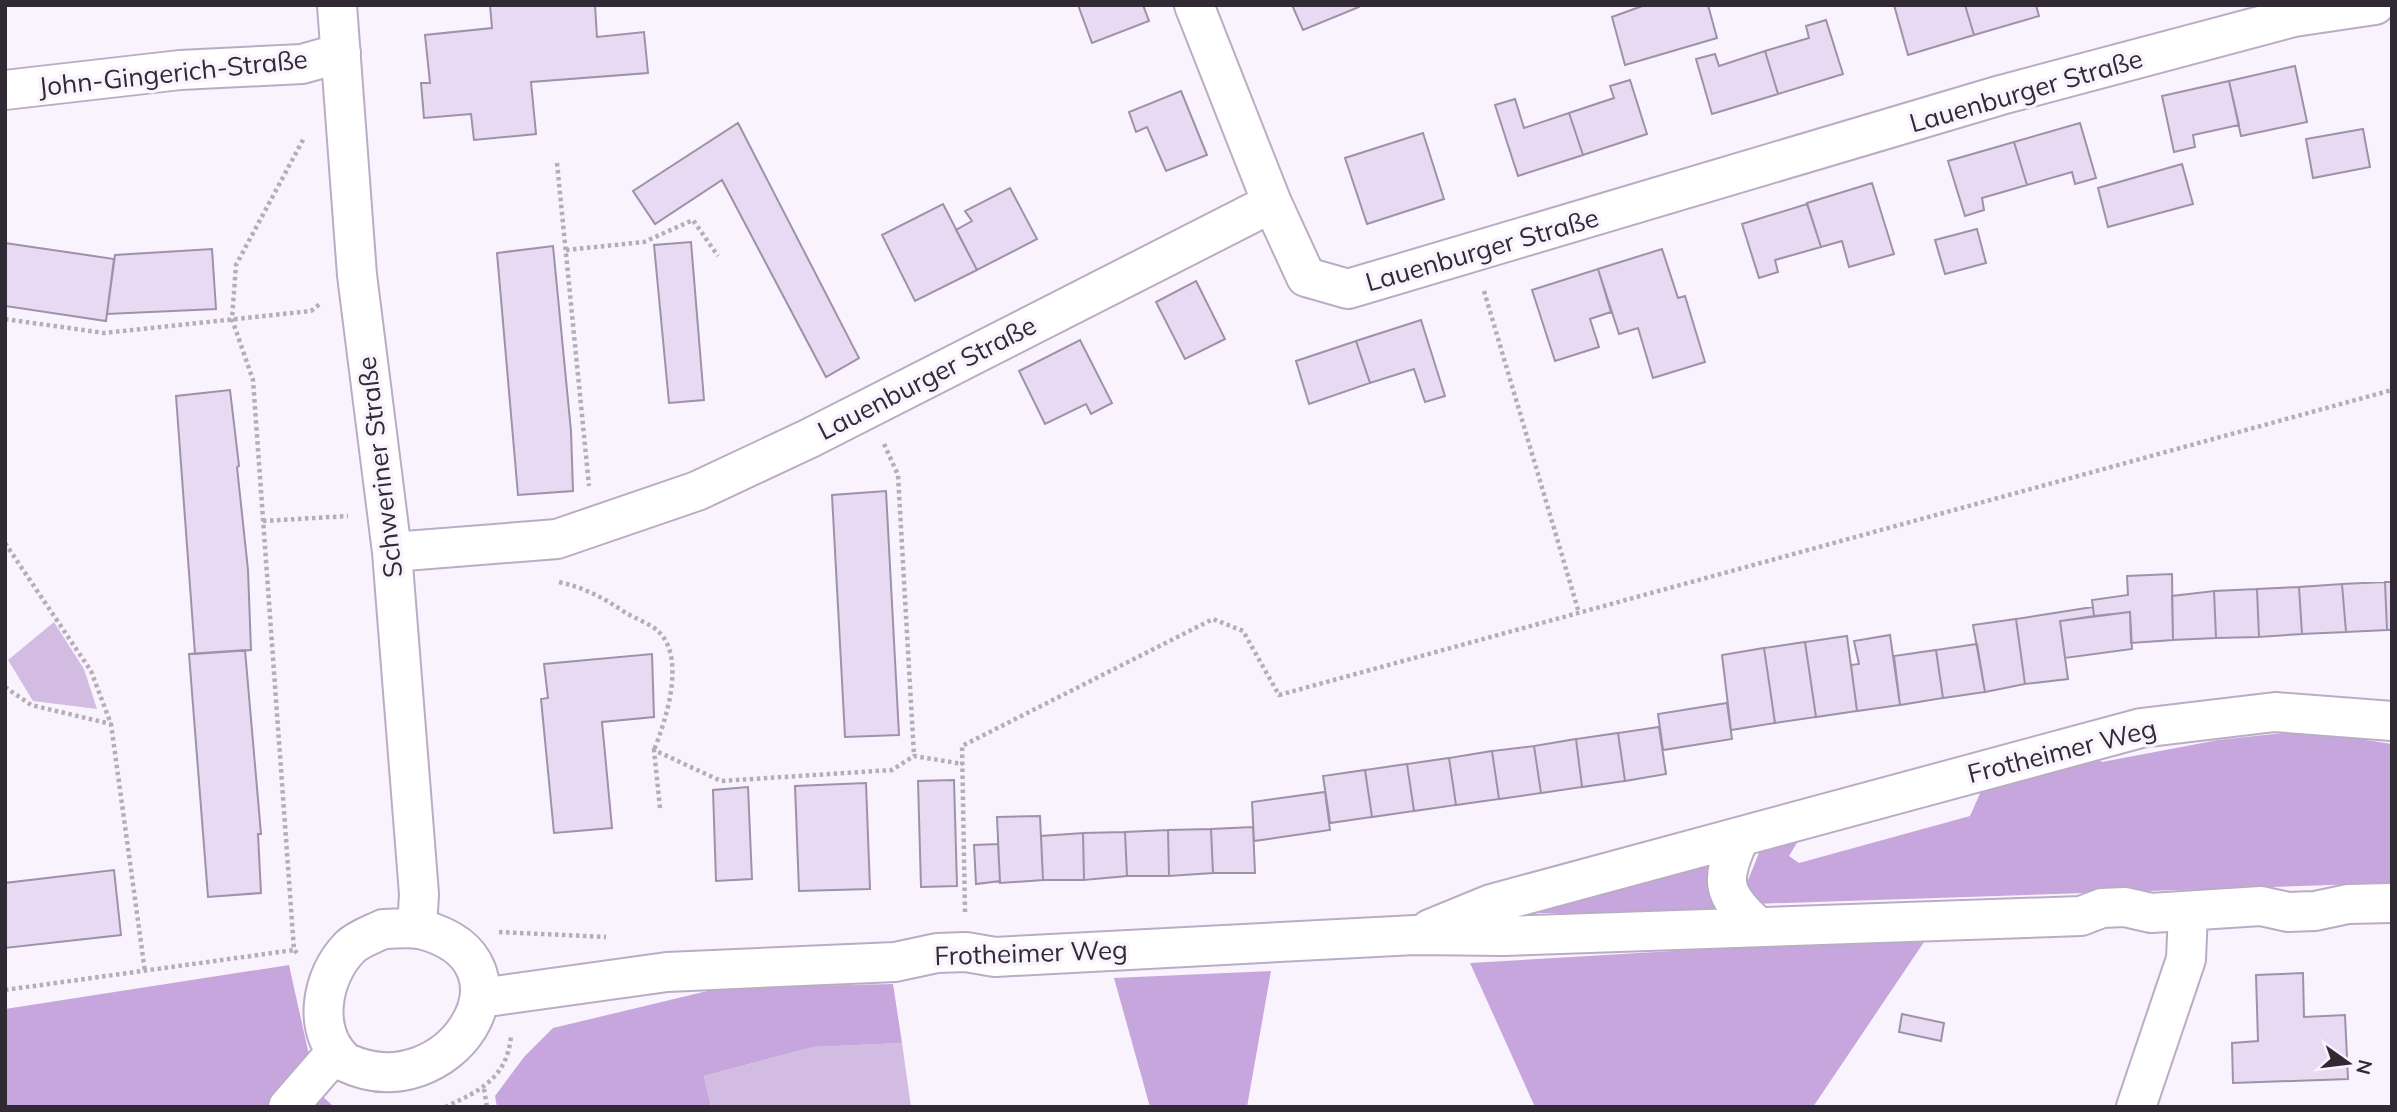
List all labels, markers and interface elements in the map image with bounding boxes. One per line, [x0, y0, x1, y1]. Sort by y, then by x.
street label: Lauenburger Straße [1906, 41, 2146, 140]
street label: John-Gingerich-Straße [37, 42, 309, 103]
street label: Lauenburger Straße [1362, 200, 1602, 299]
street label: Lauenburger Straße [812, 308, 1042, 447]
street label: Schweriner Straße [350, 355, 409, 580]
street label: Frotheimer Weg [1964, 711, 2160, 790]
street label: Frotheimer Weg [934, 933, 1128, 972]
north arrow [2313, 1028, 2383, 1098]
text: N [2351, 1057, 2378, 1077]

